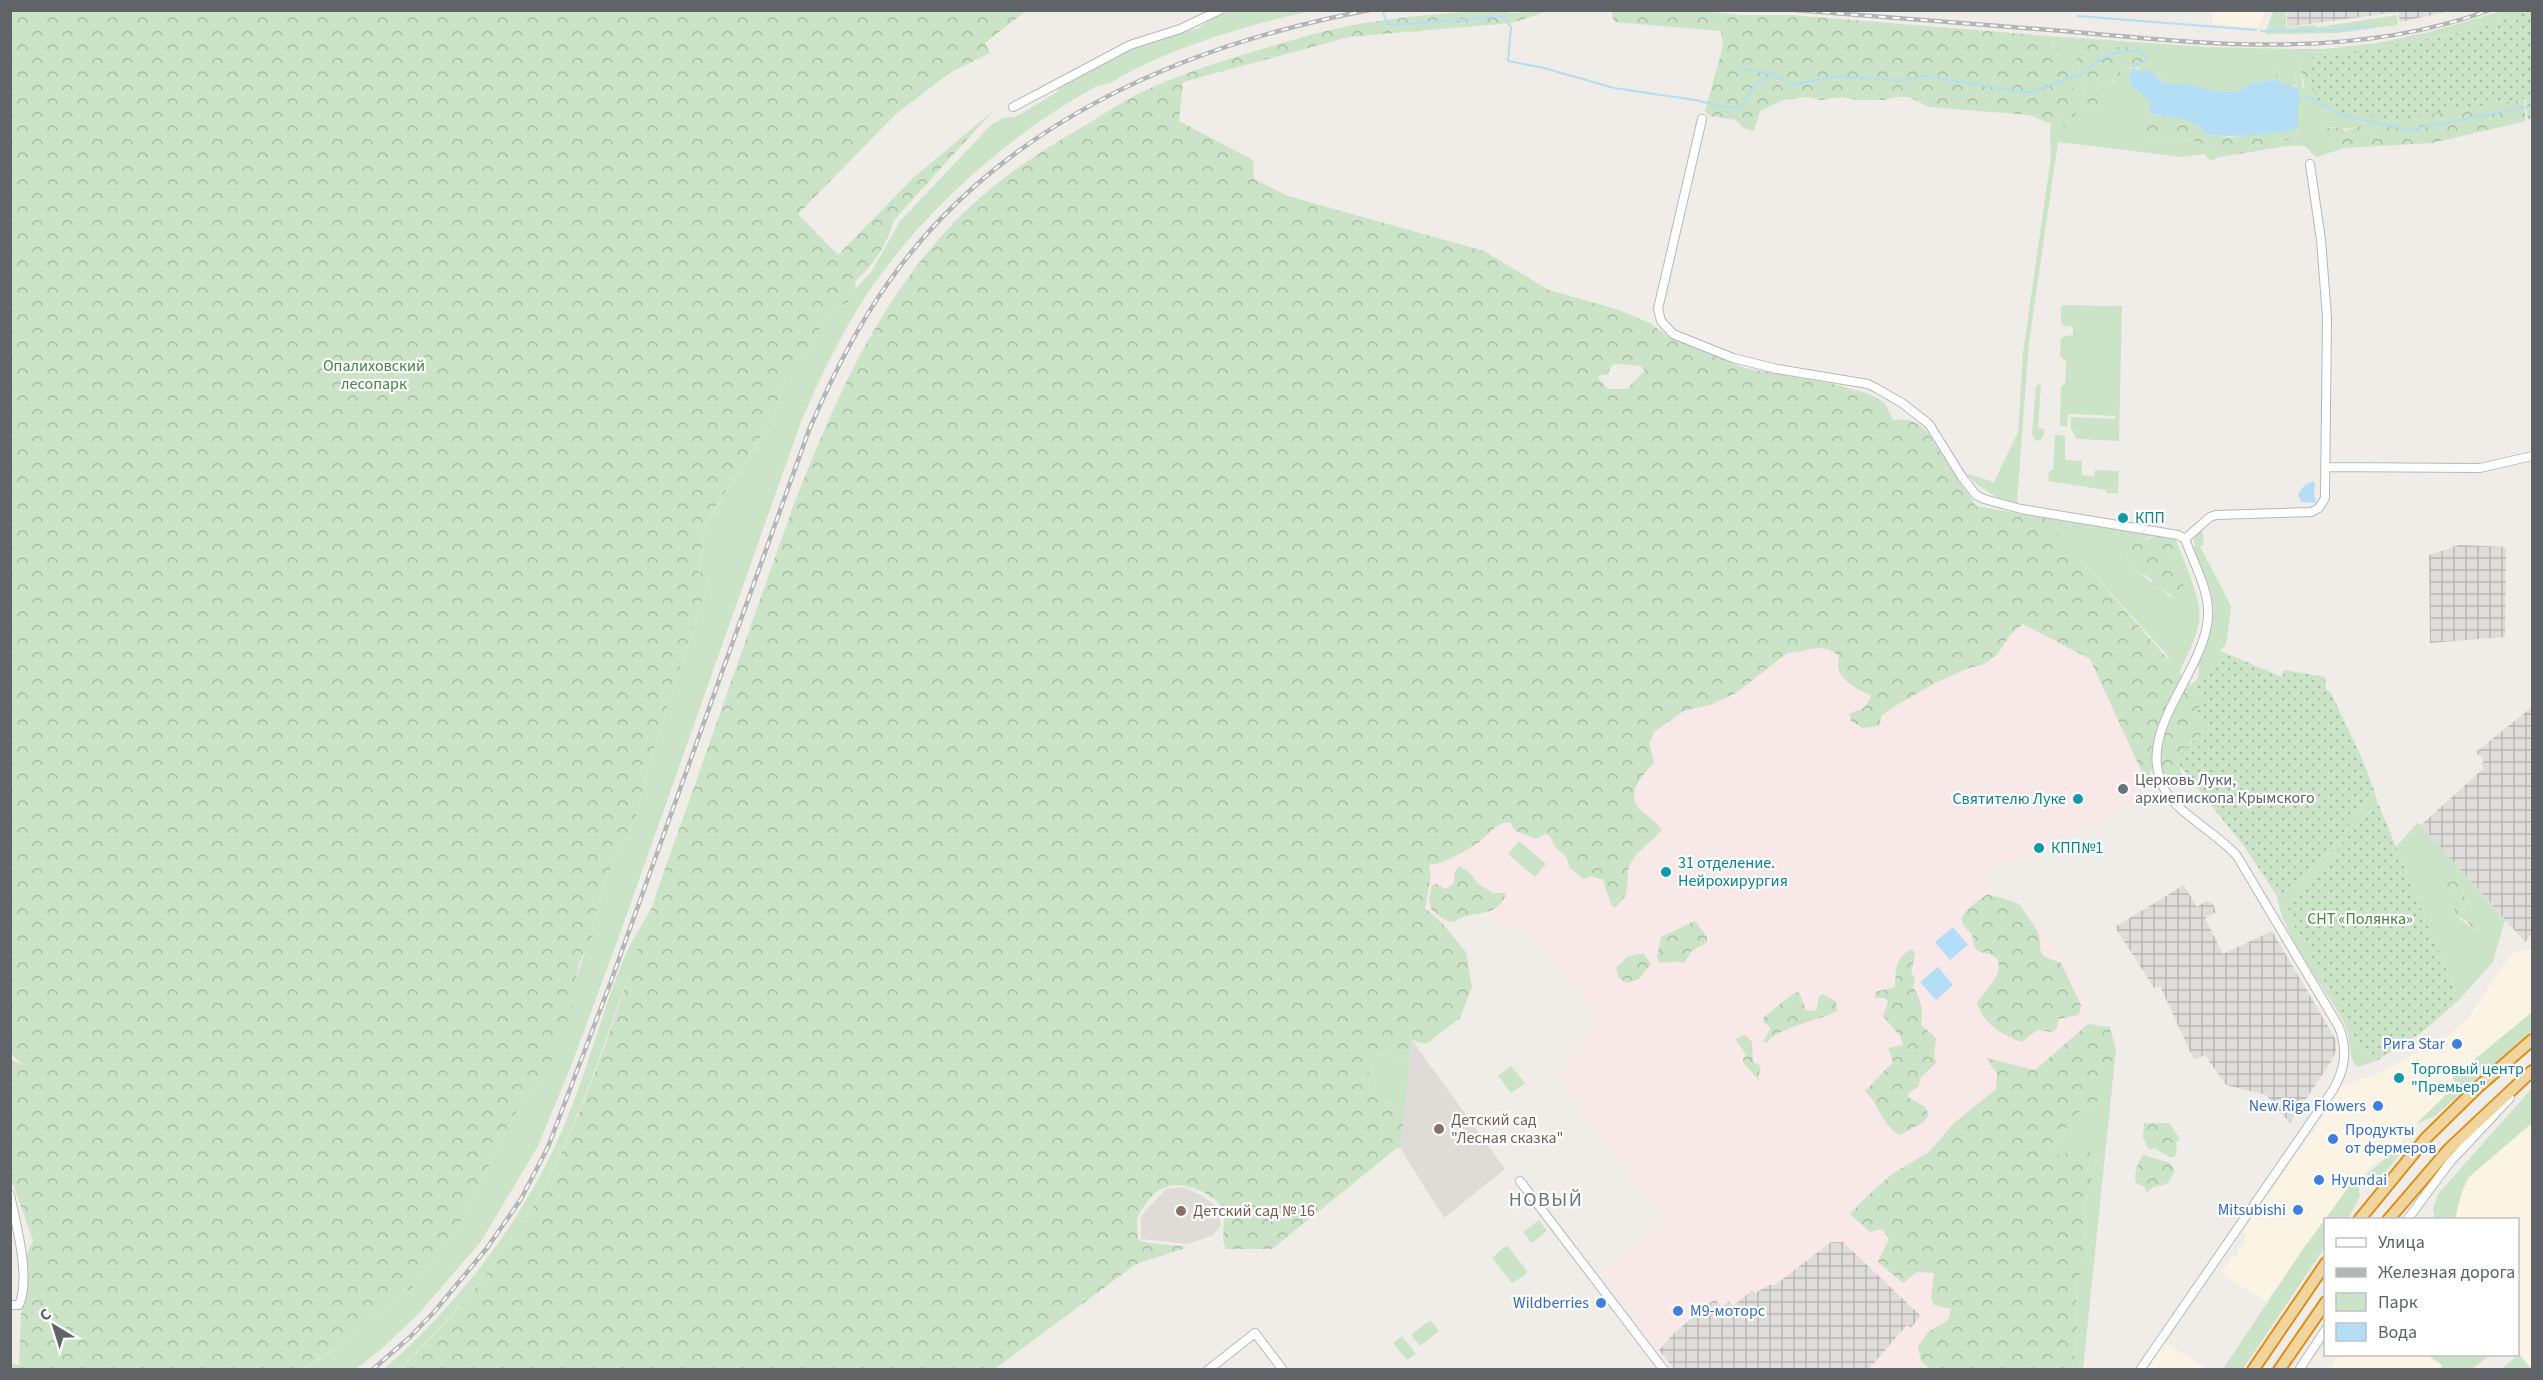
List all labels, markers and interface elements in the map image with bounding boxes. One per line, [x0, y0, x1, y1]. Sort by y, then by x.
park label: Опалиховский лесопарк [323, 355, 425, 395]
place label: КПП [2135, 507, 2165, 529]
marker: КПП [2116, 511, 2130, 525]
place label: Церковь Луки, архиепископа Крымского [2135, 769, 2315, 809]
marker: Церковь Луки, архиепископа Крымского [2116, 782, 2130, 796]
place label: Святителю Луке [1952, 788, 2066, 810]
marker: Святителю Луке [2071, 792, 2085, 806]
place label: КПП№1 [2051, 837, 2103, 859]
marker: КПП№1 [2032, 841, 2046, 855]
place label: 31 отделение. Нейрохирургия [1678, 852, 1788, 892]
marker: 31 отделение. Нейрохирургия [1659, 865, 1673, 879]
park label: СНТ «Полянка» [2307, 908, 2413, 930]
place label: Рига Star [2383, 1033, 2445, 1055]
marker: Рига Star [2450, 1037, 2464, 1051]
place label: Торговый центр "Премьер" [2411, 1058, 2524, 1098]
marker: Торговый центр "Премьер" [2392, 1071, 2406, 1085]
place label: New Riga Flowers [2249, 1095, 2366, 1117]
marker: New Riga Flowers [2371, 1099, 2385, 1113]
place label: Детский сад "Лесная сказка" [1451, 1109, 1563, 1149]
place label: Продукты от фермеров [2345, 1119, 2436, 1159]
marker: Детский сад "Лесная сказка" [1432, 1122, 1446, 1136]
marker: Продукты от фермеров [2326, 1132, 2340, 1146]
place label: Hyundai [2331, 1169, 2387, 1191]
marker: Hyundai [2312, 1173, 2326, 1187]
district label: НОВЫЙ [1509, 1186, 1583, 1214]
place label: Mitsubishi [2218, 1199, 2286, 1221]
place label: Детский сад № 16 [1193, 1200, 1315, 1222]
marker: Mitsubishi [2291, 1203, 2305, 1217]
marker: Детский сад № 16 [1174, 1204, 1188, 1218]
legend [2324, 1218, 2519, 1356]
text: Улица [2378, 1230, 2425, 1255]
text: Железная дорога [2378, 1260, 2515, 1285]
text: Парк [2378, 1290, 2418, 1315]
place label: Wildberries [1513, 1292, 1589, 1314]
north arrow [24, 1296, 84, 1356]
marker: Wildberries [1594, 1296, 1608, 1310]
place label: М9-моторс [1690, 1300, 1765, 1322]
text: С [35, 1303, 56, 1327]
marker: М9-моторс [1671, 1304, 1685, 1318]
text: Вода [2378, 1320, 2417, 1345]

